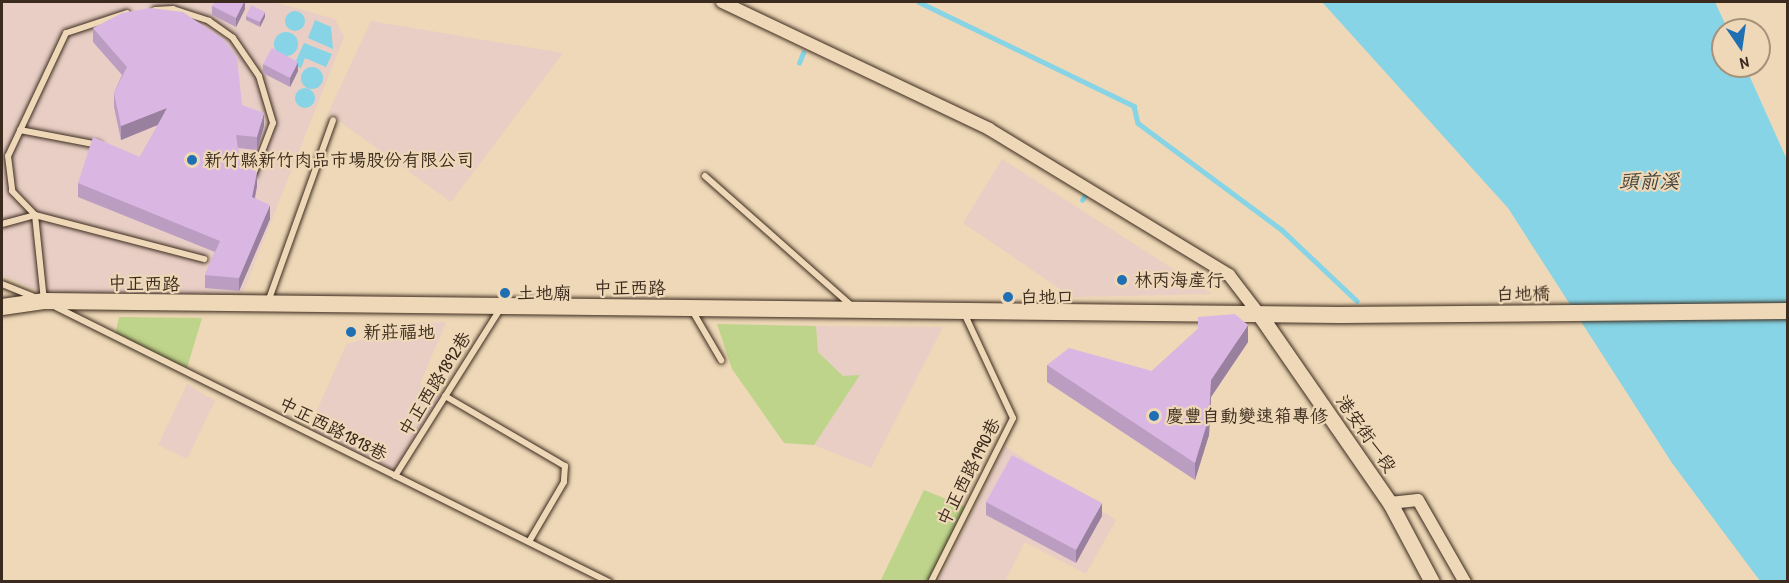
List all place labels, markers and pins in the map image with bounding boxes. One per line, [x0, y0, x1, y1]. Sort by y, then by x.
place label: 新竹縣新竹肉品市場股份有限公司 [204, 149, 474, 171]
marker: 新竹縣新竹肉品市場股份有限公司 [185, 153, 199, 167]
place label: 林丙海產行 [1134, 269, 1224, 291]
marker: 林丙海產行 [1115, 273, 1129, 287]
place label: 土地廟 [517, 282, 571, 304]
marker: 土地廟 [498, 286, 512, 300]
place label: 白地口 [1020, 286, 1074, 308]
marker: 白地口 [1001, 290, 1015, 304]
place label: 新莊福地 [363, 321, 435, 343]
marker: 新莊福地 [344, 325, 358, 339]
place label: 慶豐自動變速箱專修 [1166, 405, 1328, 427]
marker: 慶豐自動變速箱專修 [1147, 409, 1161, 423]

